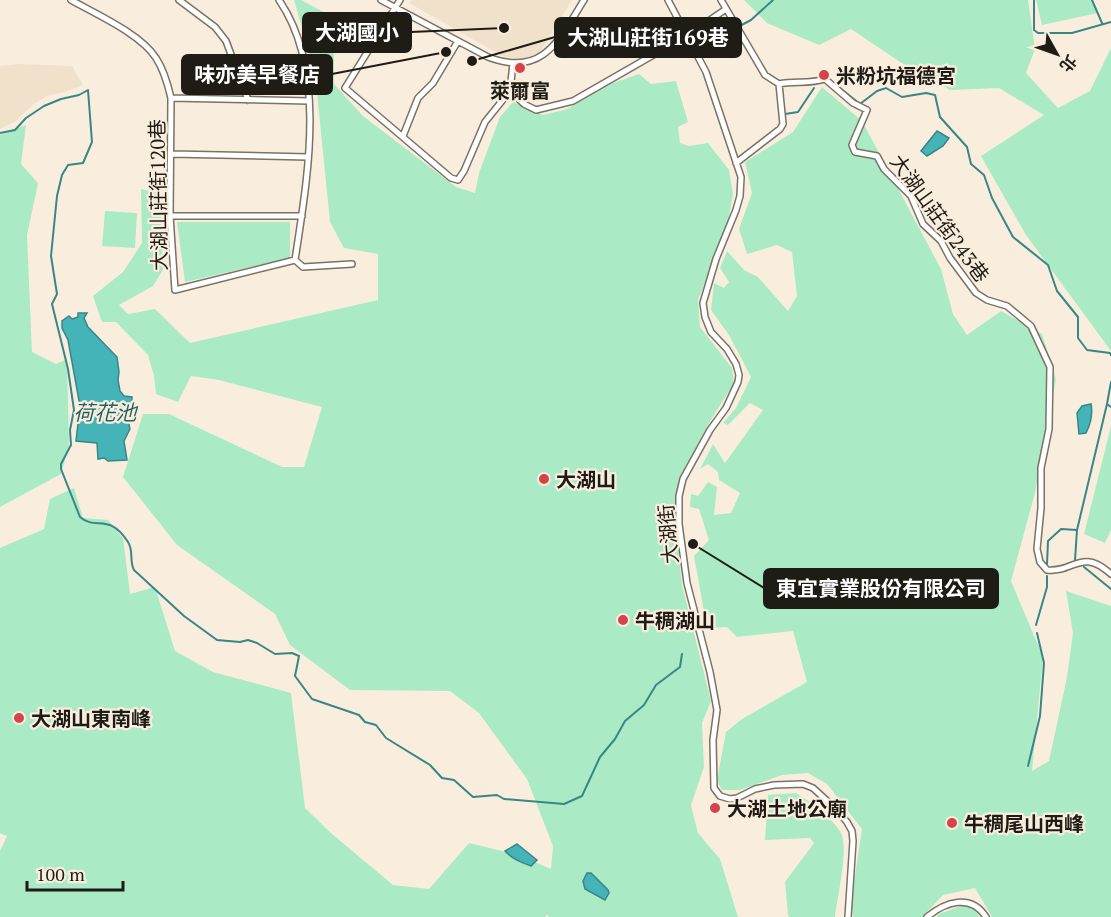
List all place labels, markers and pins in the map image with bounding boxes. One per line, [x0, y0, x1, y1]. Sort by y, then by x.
callout: 大湖國小 [303, 13, 411, 52]
callout: 大湖山莊街169巷 [555, 18, 741, 57]
callout: 味亦美早餐店 [182, 55, 332, 94]
marker: 萊爾富 [513, 61, 527, 75]
place label: 米粉坑福德宮 [836, 62, 956, 89]
marker: 米粉坑福德宮 [817, 68, 831, 82]
place label: 萊爾富 [490, 77, 550, 104]
place label: 大湖山 [556, 466, 616, 493]
marker: 大湖山 [537, 472, 551, 486]
callout: 東宜實業股份有限公司 [764, 569, 998, 608]
place label: 牛稠湖山 [635, 607, 715, 634]
marker: 牛稠湖山 [616, 613, 630, 627]
place label: 大湖山東南峰 [31, 705, 151, 732]
marker: 大湖山東南峰 [12, 711, 26, 725]
place label: 大湖土地公廟 [727, 795, 847, 822]
marker: 大湖土地公廟 [708, 801, 722, 815]
place label: 牛稠尾山西峰 [964, 810, 1084, 837]
marker: 牛稠尾山西峰 [945, 816, 959, 830]

